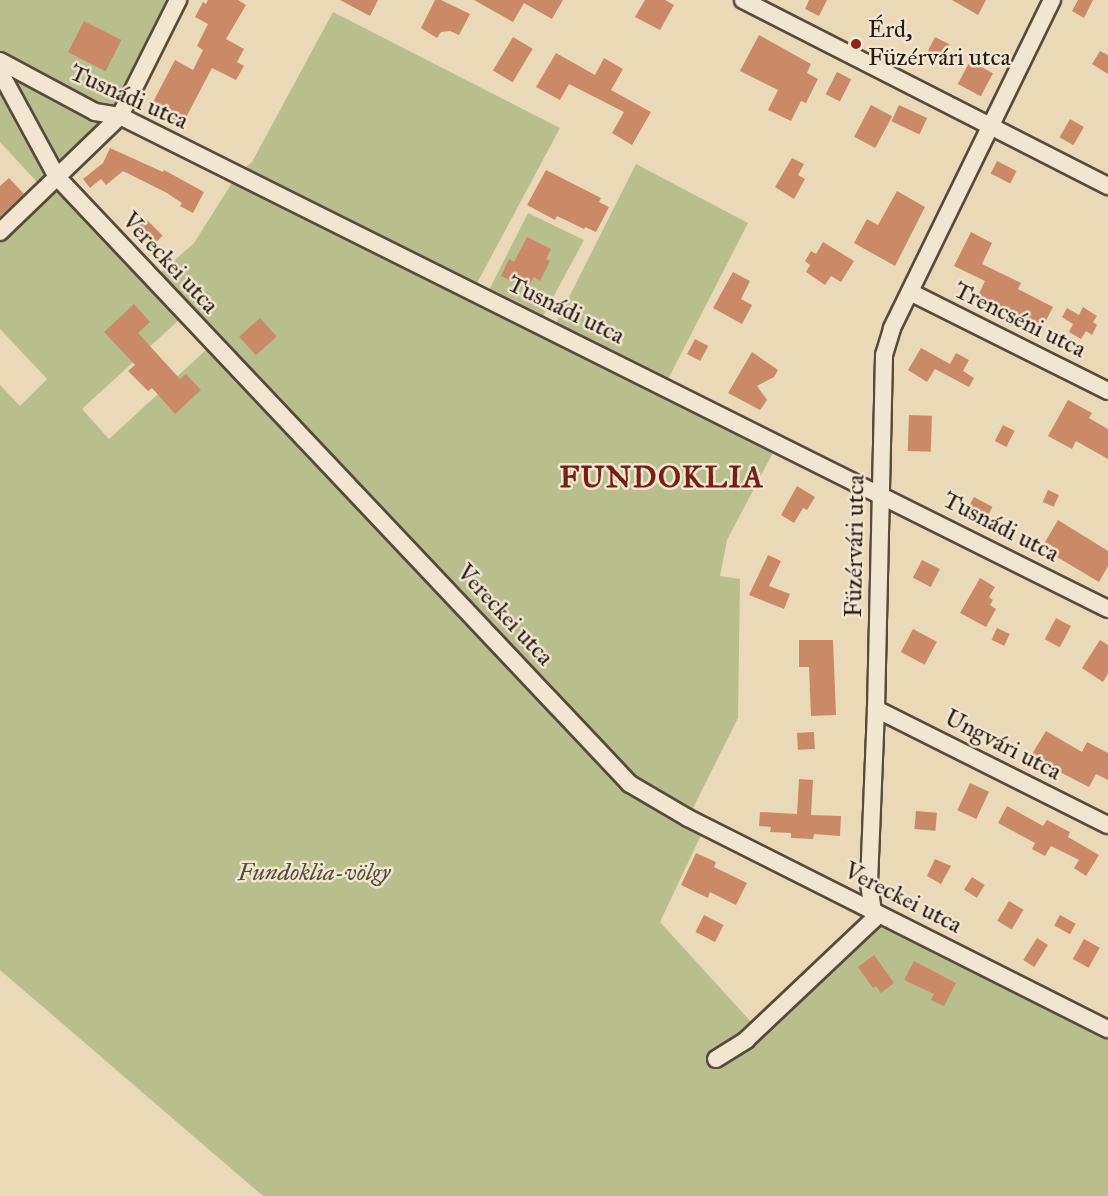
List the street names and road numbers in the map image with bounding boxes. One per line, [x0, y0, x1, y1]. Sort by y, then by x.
street label: Tusnádi utca [66, 58, 192, 136]
street label: Vereckei utca [116, 206, 224, 320]
street label: Tusnádi utca [503, 269, 629, 351]
street label: Trencséni utca [949, 276, 1091, 364]
street label: Füzérvári utca [839, 474, 871, 618]
street label: Tusnádi utca [938, 486, 1064, 568]
street label: Vereckei utca [451, 558, 559, 672]
street label: Ungvári utca [940, 703, 1066, 787]
street label: Vereckei utca [839, 856, 967, 940]

